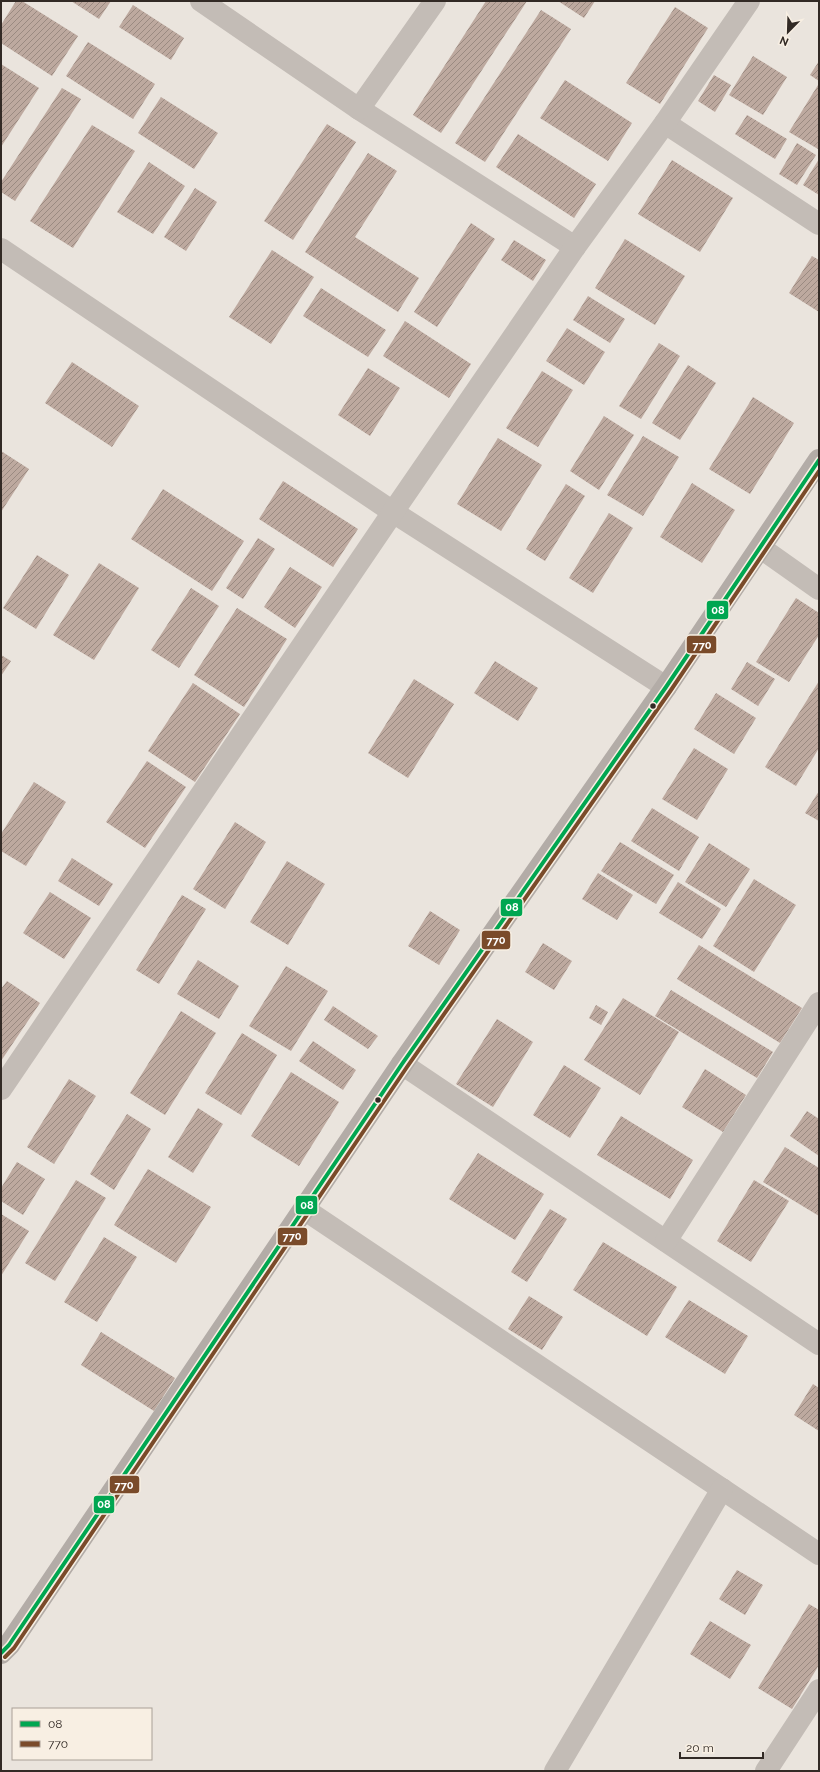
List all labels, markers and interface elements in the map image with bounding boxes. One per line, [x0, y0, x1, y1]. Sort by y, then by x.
north arrow [768, 12, 808, 52]
text: N [778, 33, 791, 48]
line badge: 08 [706, 600, 729, 620]
text: 08 [711, 604, 725, 617]
line badge: 770 [686, 635, 717, 654]
text: 770 [692, 639, 712, 652]
unlabelled marker [648, 701, 658, 711]
line badge: 08 [500, 898, 523, 917]
text: 08 [505, 901, 519, 914]
line badge: 770 [481, 930, 511, 950]
text: 770 [486, 934, 506, 947]
unlabelled marker [373, 1095, 383, 1105]
line badge: 08 [295, 1195, 318, 1215]
text: 08 [300, 1199, 314, 1212]
line badge: 770 [277, 1227, 308, 1246]
text: 770 [282, 1230, 302, 1243]
line badge: 770 [109, 1475, 140, 1494]
text: 770 [114, 1479, 134, 1492]
line badge: 08 [93, 1495, 115, 1514]
text: 08 [97, 1498, 111, 1511]
legend [12, 1708, 152, 1760]
text: 08 [48, 1717, 62, 1731]
scale bar [680, 1734, 763, 1760]
text: 770 [48, 1737, 68, 1751]
text: 20 m [686, 1741, 714, 1755]

